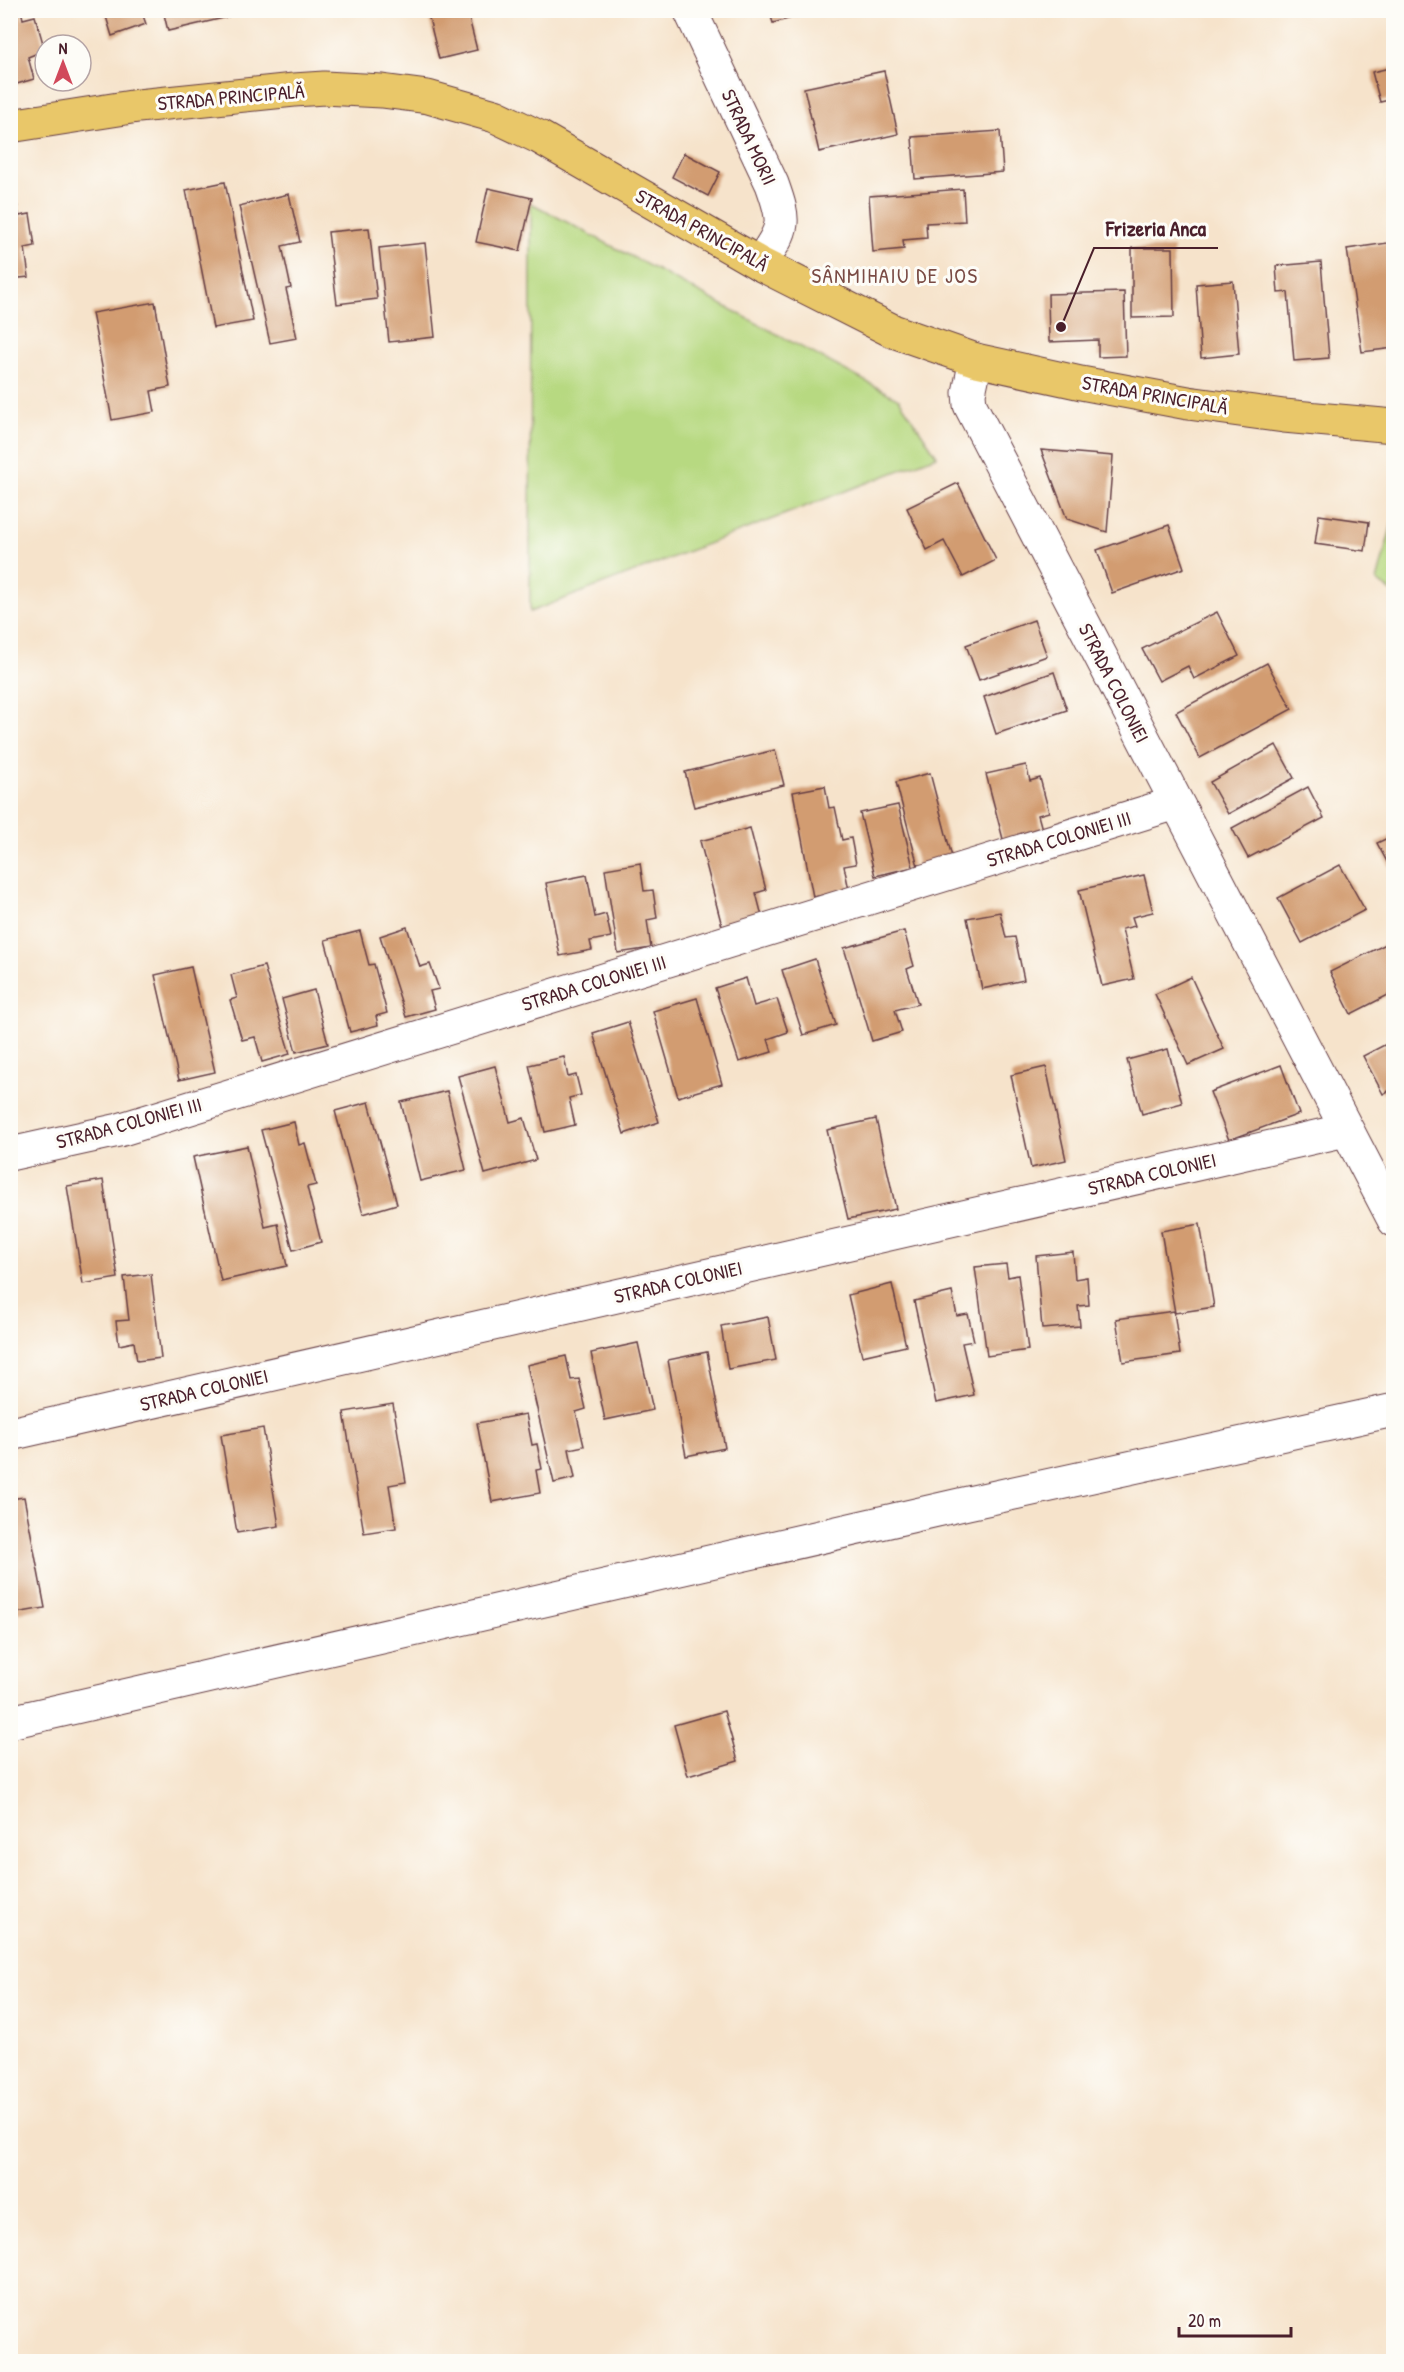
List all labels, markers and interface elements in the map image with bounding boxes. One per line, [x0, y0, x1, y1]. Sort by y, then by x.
north arrow [33, 33, 93, 93]
text: N [59, 37, 68, 59]
street label: STRADA PRINCIPALĂ [156, 77, 306, 116]
street label: STRADA MORII [716, 85, 783, 189]
street label: STRADA PRINCIPALĂ [631, 182, 774, 277]
callout: Frizeria Anca [1094, 209, 1218, 248]
text: Frizeria Anca [1105, 214, 1207, 243]
district label: SÂNMIHAIU DE JOS [811, 261, 979, 290]
street label: STRADA PRINCIPALĂ [1080, 368, 1230, 421]
street label: STRADA COLONIEI [1073, 618, 1156, 747]
street label: STRADA COLONIEI III [983, 804, 1134, 873]
street label: STRADA COLONIEI III [518, 948, 669, 1017]
street label: STRADA COLONIEI III [53, 1090, 205, 1155]
street label: STRADA COLONIEI [1085, 1146, 1219, 1201]
street label: STRADA COLONIEI [611, 1254, 745, 1309]
street label: STRADA COLONIEI [137, 1362, 271, 1417]
scale bar [1179, 2300, 1292, 2338]
text: 20 m [1188, 2308, 1221, 2333]

